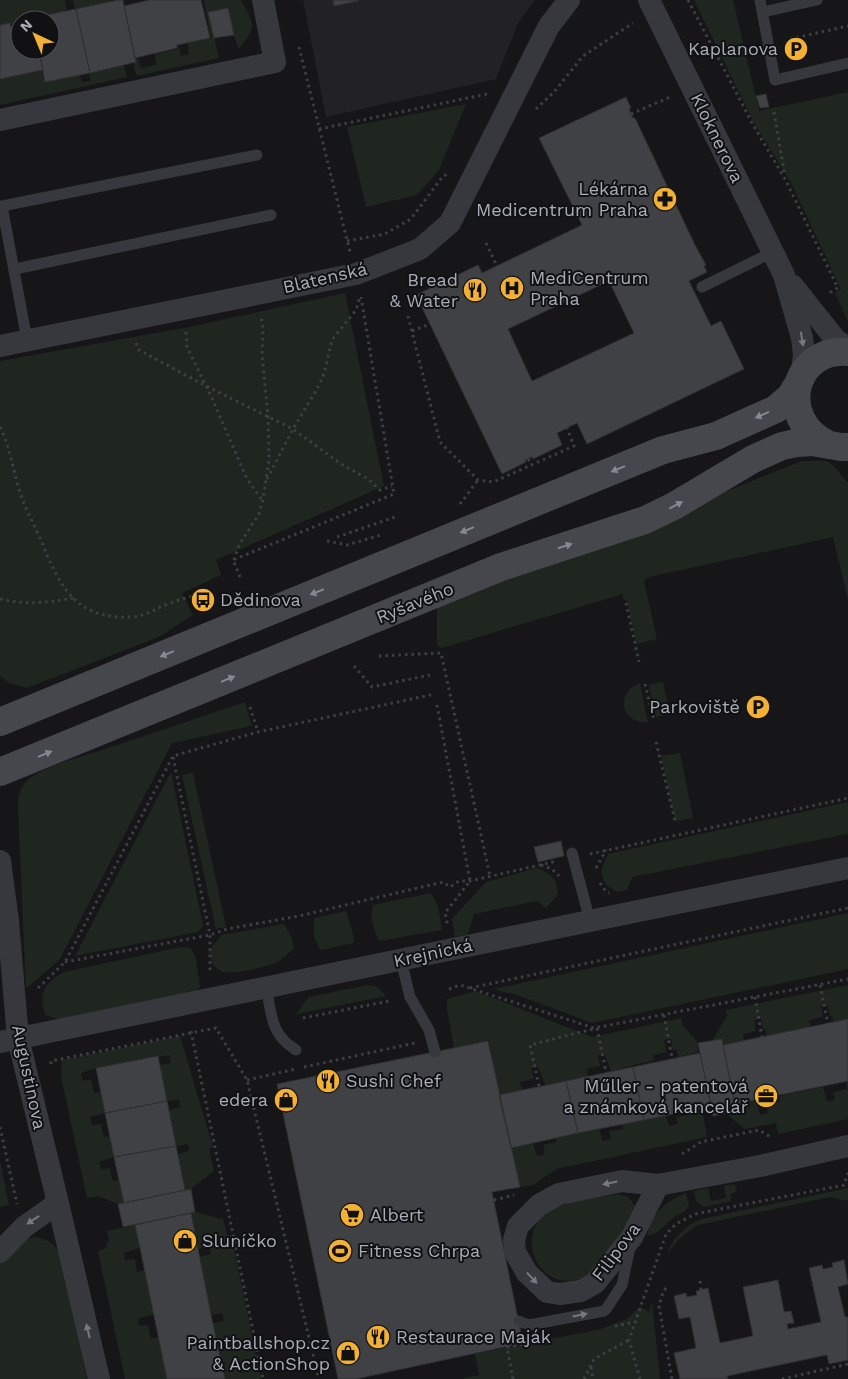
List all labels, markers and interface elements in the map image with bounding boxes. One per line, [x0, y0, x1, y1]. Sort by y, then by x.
north arrow [10, 10, 60, 60]
text: N [17, 16, 35, 35]
parking icon: Kaplanova [783, 36, 809, 62]
place label: Kaplanova [688, 38, 778, 59]
street label: Kloknerova [687, 90, 748, 186]
place label: Lékárna Medicentrum Praha [476, 178, 648, 220]
pharmacy icon: Lékárna Medicentrum Praha [652, 186, 678, 212]
street label: Blatenská [281, 258, 369, 297]
place label: MediCentrum Praha [530, 267, 649, 309]
place label: Bread & Water [389, 269, 458, 311]
hospital icon: MediCentrum Praha [499, 275, 525, 301]
restaurant icon: Bread & Water [462, 277, 488, 303]
one-way arrow [798, 332, 806, 348]
one-way arrow [755, 411, 769, 419]
one-way arrow [610, 465, 625, 473]
one-way arrow [669, 501, 683, 509]
one-way arrow [460, 527, 474, 535]
one-way arrow [558, 542, 573, 549]
street label: Ryšavého [373, 578, 457, 628]
bus stop icon: Dědinova [190, 587, 216, 613]
one-way arrow [309, 588, 324, 596]
place label: Dědinova [220, 589, 301, 610]
one-way arrow [159, 650, 174, 658]
one-way arrow [221, 675, 236, 683]
parking icon: Parkoviště [745, 694, 771, 720]
place label: Parkoviště [649, 696, 740, 717]
one-way arrow [38, 750, 53, 758]
street label: Krejnická [391, 934, 474, 971]
street label: Augustinova [8, 1023, 51, 1131]
restaurant icon: Sushi Chef [315, 1068, 341, 1094]
place label: Sushi Chef [346, 1070, 441, 1091]
place label: Műller - patentová a známková kancelář [563, 1075, 749, 1117]
office icon: Műller - patentová a známková kancelář [753, 1083, 779, 1109]
shop icon: edera [273, 1087, 299, 1113]
place label: edera [219, 1089, 268, 1110]
one-way arrow [602, 1179, 617, 1187]
supermarket icon: Albert [339, 1202, 365, 1228]
place label: Albert [370, 1204, 424, 1225]
one-way arrow [26, 1215, 40, 1225]
street label: Filipova [587, 1218, 644, 1285]
shop icon: Sluníčko [172, 1228, 198, 1254]
place label: Sluníčko [202, 1230, 277, 1251]
sports icon: Fitness Chrpa [327, 1238, 353, 1264]
place label: Fitness Chrpa [358, 1240, 480, 1261]
one-way arrow [526, 1272, 538, 1284]
one-way arrow [573, 1311, 589, 1319]
one-way arrow [84, 1324, 92, 1339]
restaurant icon: Restaurace Maják [365, 1324, 391, 1350]
place label: Restaurace Maják [396, 1326, 551, 1347]
place label: Paintballshop.cz & ActionShop [187, 1332, 330, 1374]
shop icon: Paintballshop.cz & ActionShop [335, 1340, 361, 1366]

